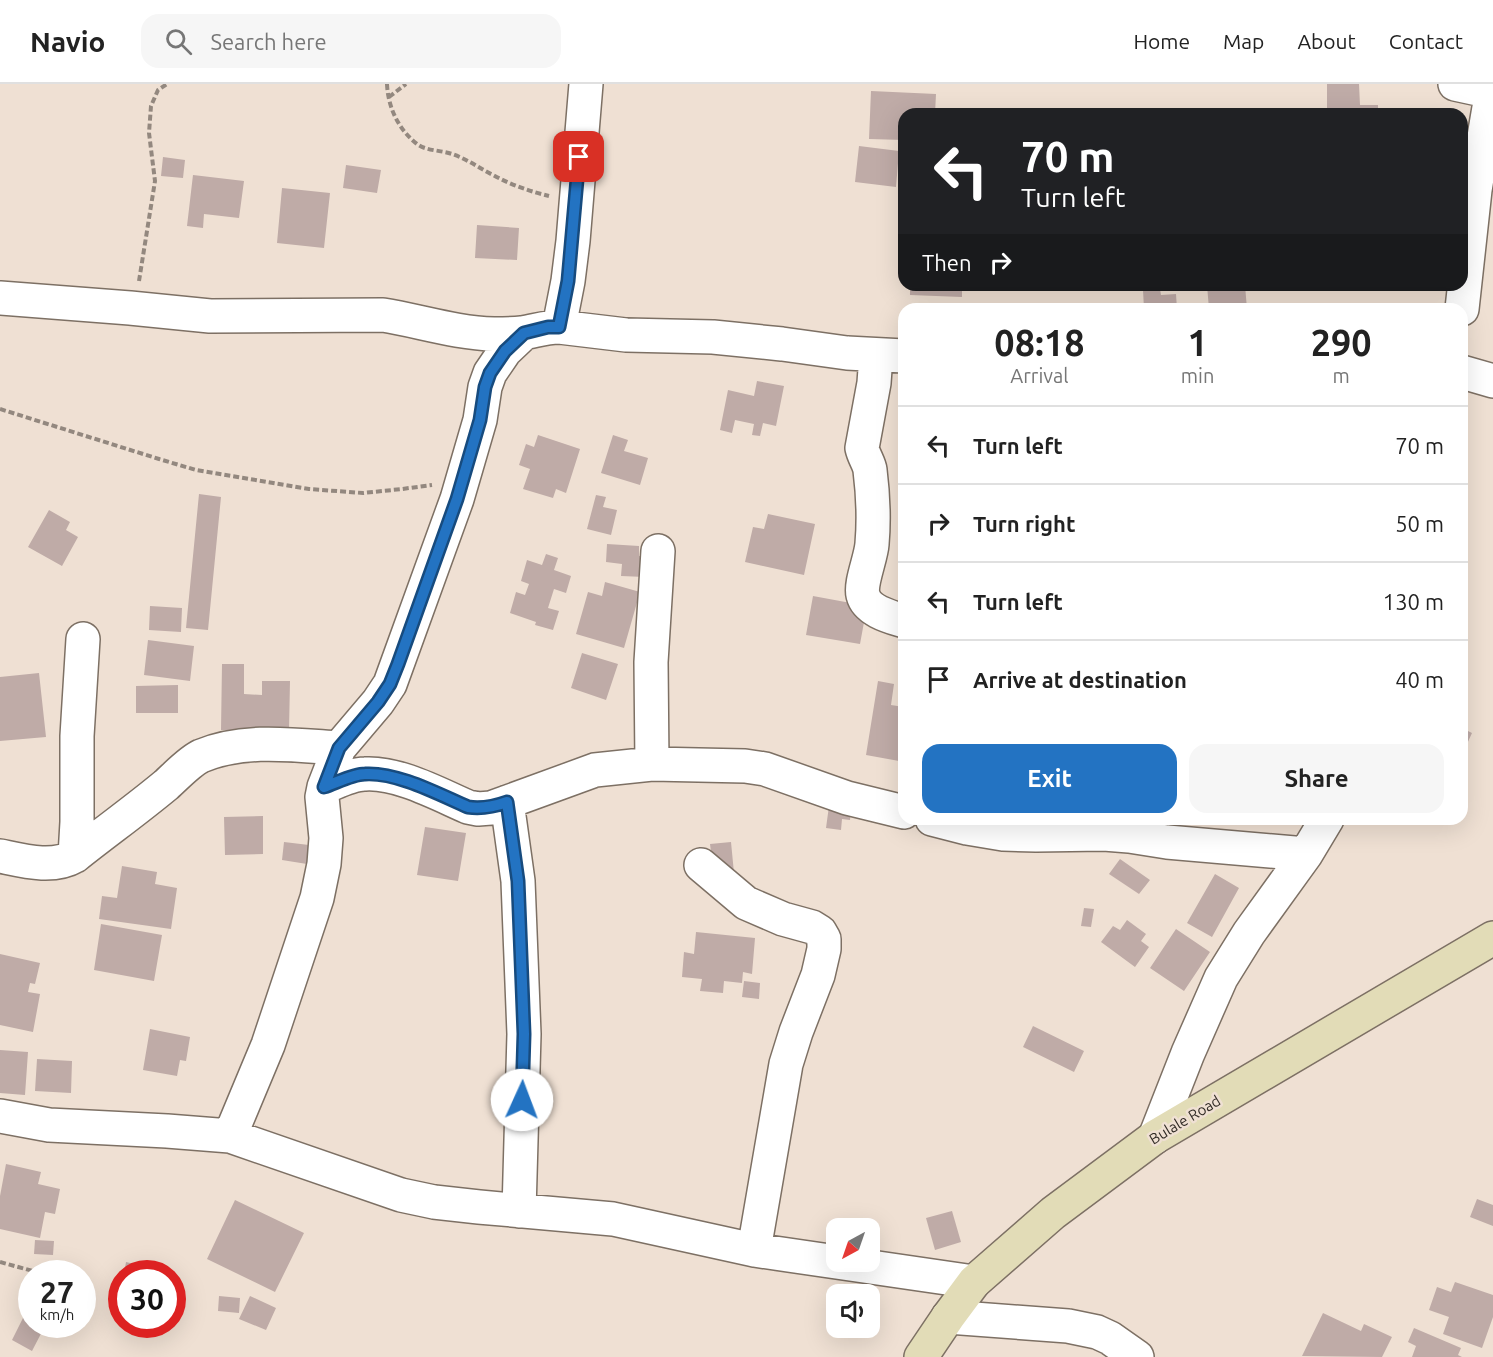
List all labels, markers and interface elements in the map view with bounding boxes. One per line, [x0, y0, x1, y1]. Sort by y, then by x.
search box [141, 14, 561, 68]
icon: search [162, 25, 195, 58]
text: Navio [30, 26, 105, 57]
text: Search here [210, 29, 327, 54]
text: Home [1133, 29, 1190, 53]
text: Map [1223, 29, 1264, 53]
text: About [1297, 29, 1356, 53]
text: Contact [1389, 29, 1463, 53]
pin [553, 131, 604, 182]
icon: left [922, 132, 1000, 210]
text: 70 m [1021, 133, 1115, 180]
icon: arrive [562, 140, 595, 173]
text: Turn left [1021, 182, 1125, 212]
icon: right [984, 246, 1017, 279]
text: Then [922, 250, 972, 275]
text: 08:18 [994, 322, 1084, 363]
text: 1 [1187, 322, 1208, 363]
text: 290 [1311, 322, 1372, 363]
text: Arrival [1010, 364, 1069, 387]
text: min [1181, 364, 1214, 387]
text: m [1333, 364, 1350, 387]
icon: left [922, 429, 955, 462]
text: Turn left [973, 433, 1063, 458]
text: 70 m [1395, 433, 1444, 458]
icon: right [922, 507, 955, 540]
text: Turn right [973, 511, 1075, 536]
text: 50 m [1395, 511, 1444, 536]
icon: left [922, 585, 955, 618]
text: Turn left [973, 589, 1063, 614]
text: 130 m [1383, 589, 1444, 614]
icon: arrive [922, 663, 955, 696]
text: Arrive at destination [973, 667, 1187, 692]
text: 40 m [1395, 667, 1444, 692]
button: Exit [922, 744, 1177, 813]
button: Share [1189, 744, 1444, 813]
position arrow [490, 1068, 554, 1132]
street label: Bulale Road [1146, 1092, 1223, 1147]
north arrow [826, 1218, 880, 1272]
map controls [826, 1218, 880, 1338]
speed limit sign: 30 [108, 1260, 186, 1338]
text: 27 [40, 1275, 74, 1309]
button: sound [826, 1284, 880, 1338]
text: km/h [40, 1306, 74, 1323]

